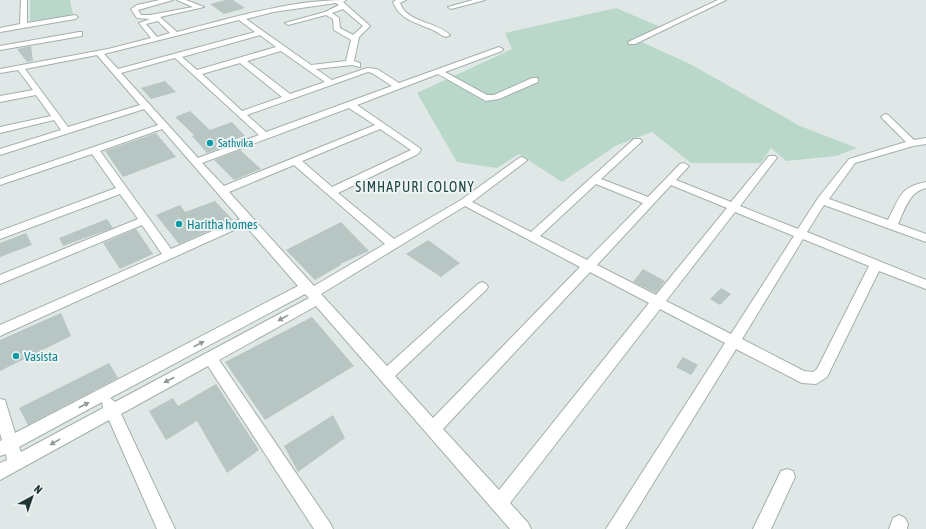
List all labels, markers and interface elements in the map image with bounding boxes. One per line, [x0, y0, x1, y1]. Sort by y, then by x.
place label: Sathvika [218, 137, 253, 149]
marker: Sathvika [205, 138, 215, 148]
district label: SIMHAPURI COLONY [355, 179, 475, 195]
place label: Haritha homes [187, 217, 258, 232]
marker: Haritha homes [174, 219, 184, 229]
one-way arrow [278, 315, 289, 321]
one-way arrow [193, 341, 205, 347]
place label: Vasista [24, 349, 58, 364]
marker: Vasista [11, 351, 21, 361]
one-way arrow [163, 377, 175, 383]
one-way arrow [78, 402, 90, 408]
one-way arrow [49, 438, 61, 445]
north arrow [12, 477, 52, 517]
text: N [32, 483, 45, 496]

